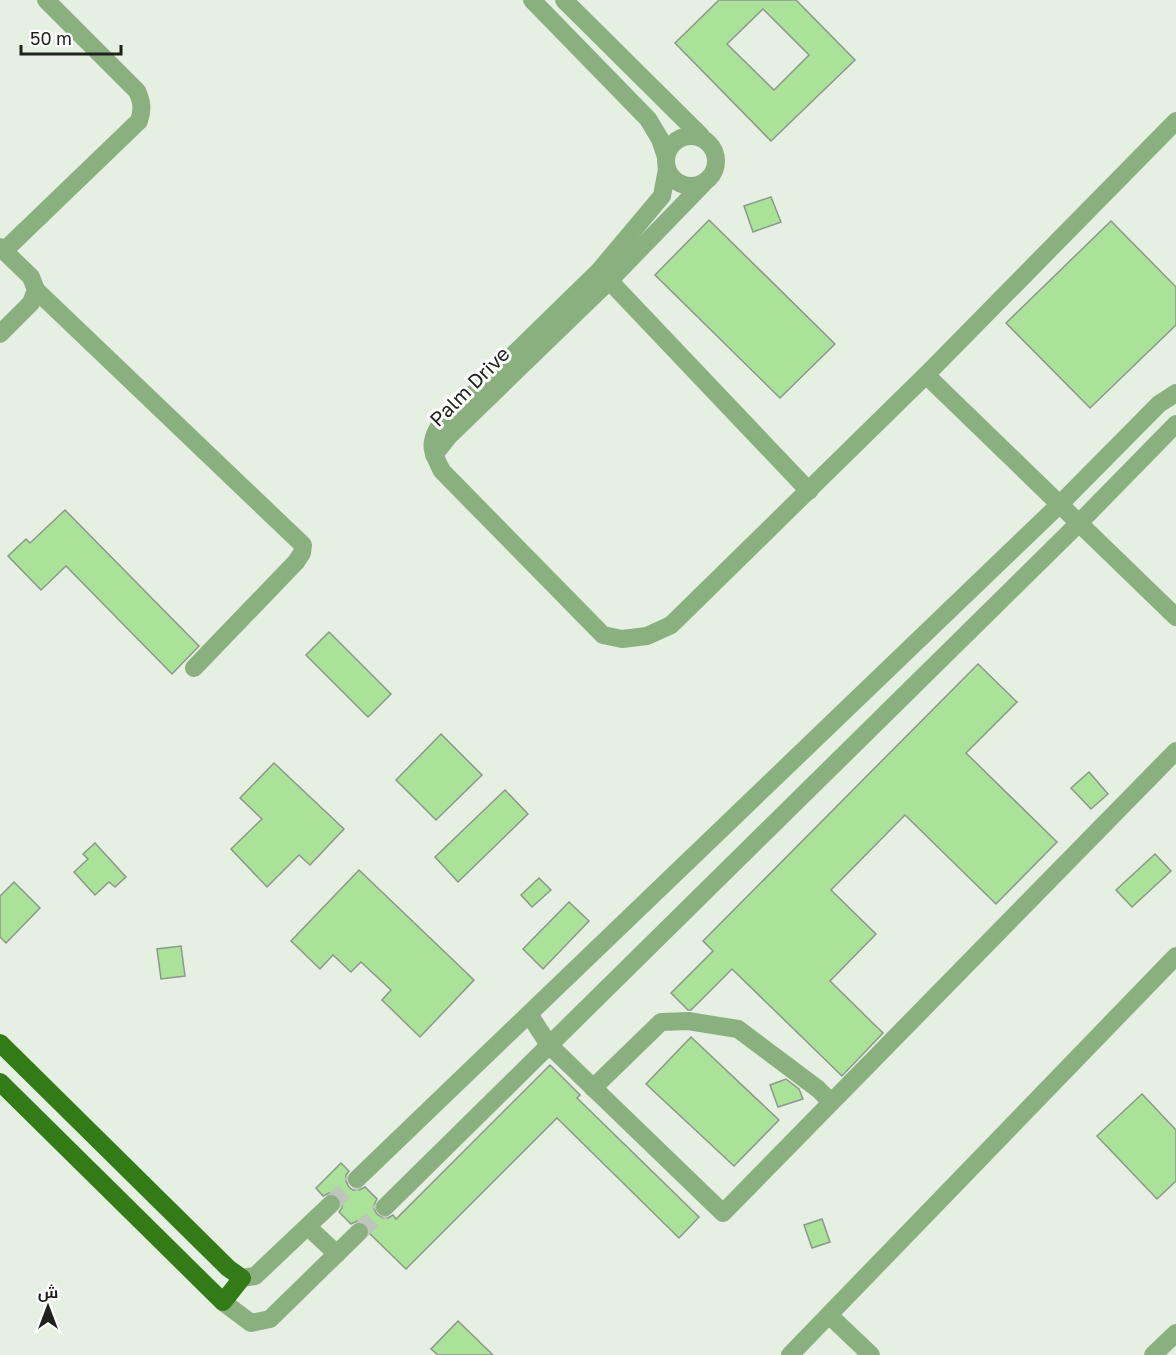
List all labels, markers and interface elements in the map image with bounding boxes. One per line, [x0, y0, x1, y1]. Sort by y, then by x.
scale bar [21, 18, 122, 56]
text: 50 m [30, 27, 72, 49]
street label: Palm Drive [424, 341, 514, 431]
north arrow [18, 1277, 78, 1337]
text: ش [38, 1282, 58, 1302]

